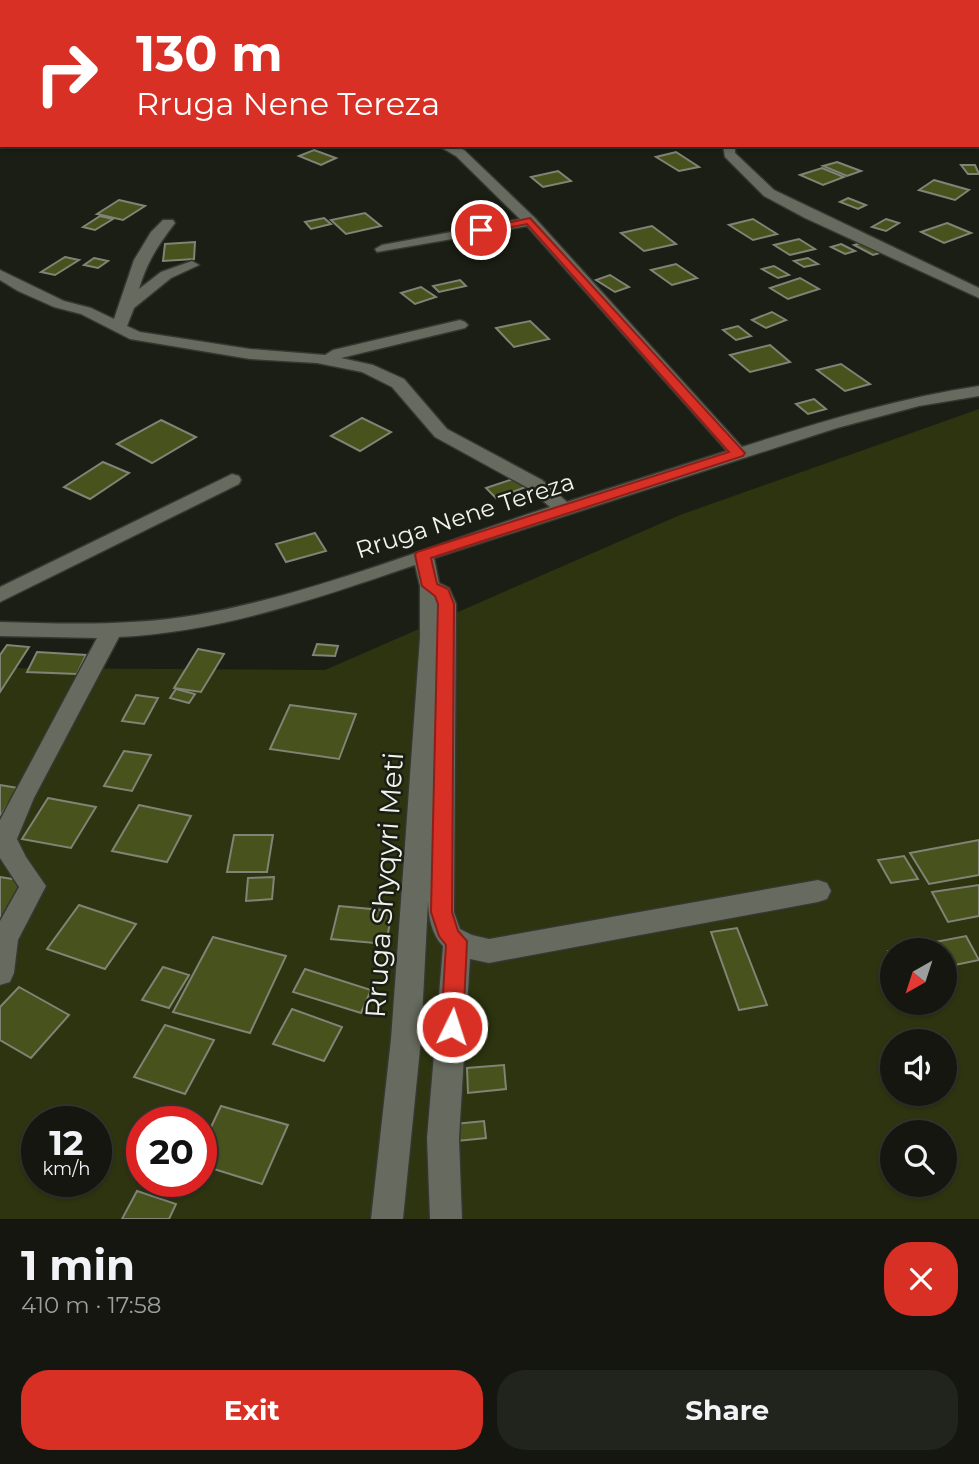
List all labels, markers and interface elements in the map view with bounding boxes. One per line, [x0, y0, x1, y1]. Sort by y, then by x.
text: 130 m [136, 24, 283, 83]
icon: right [21, 28, 112, 119]
text: Rruga Nene Tereza [136, 84, 440, 123]
pin [451, 200, 511, 260]
icon: arrive [462, 211, 500, 249]
street label: Rruga Nene Tereza [352, 466, 578, 565]
street label: Rruga Shyqyri Meti [358, 751, 410, 1019]
north arrow [880, 938, 957, 1015]
map controls [880, 938, 957, 1197]
position arrow [415, 990, 489, 1064]
button: sound [880, 1029, 957, 1106]
speed limit sign: 20 [126, 1106, 217, 1197]
button: search [880, 1120, 957, 1197]
text: 12 [49, 1121, 84, 1164]
text: km/h [42, 1158, 91, 1180]
text: 1 min [21, 1239, 135, 1291]
button: close [884, 1242, 958, 1316]
text: 410 m · 17:58 [21, 1291, 161, 1319]
button: Exit [21, 1370, 483, 1450]
button: Share [497, 1370, 958, 1450]

